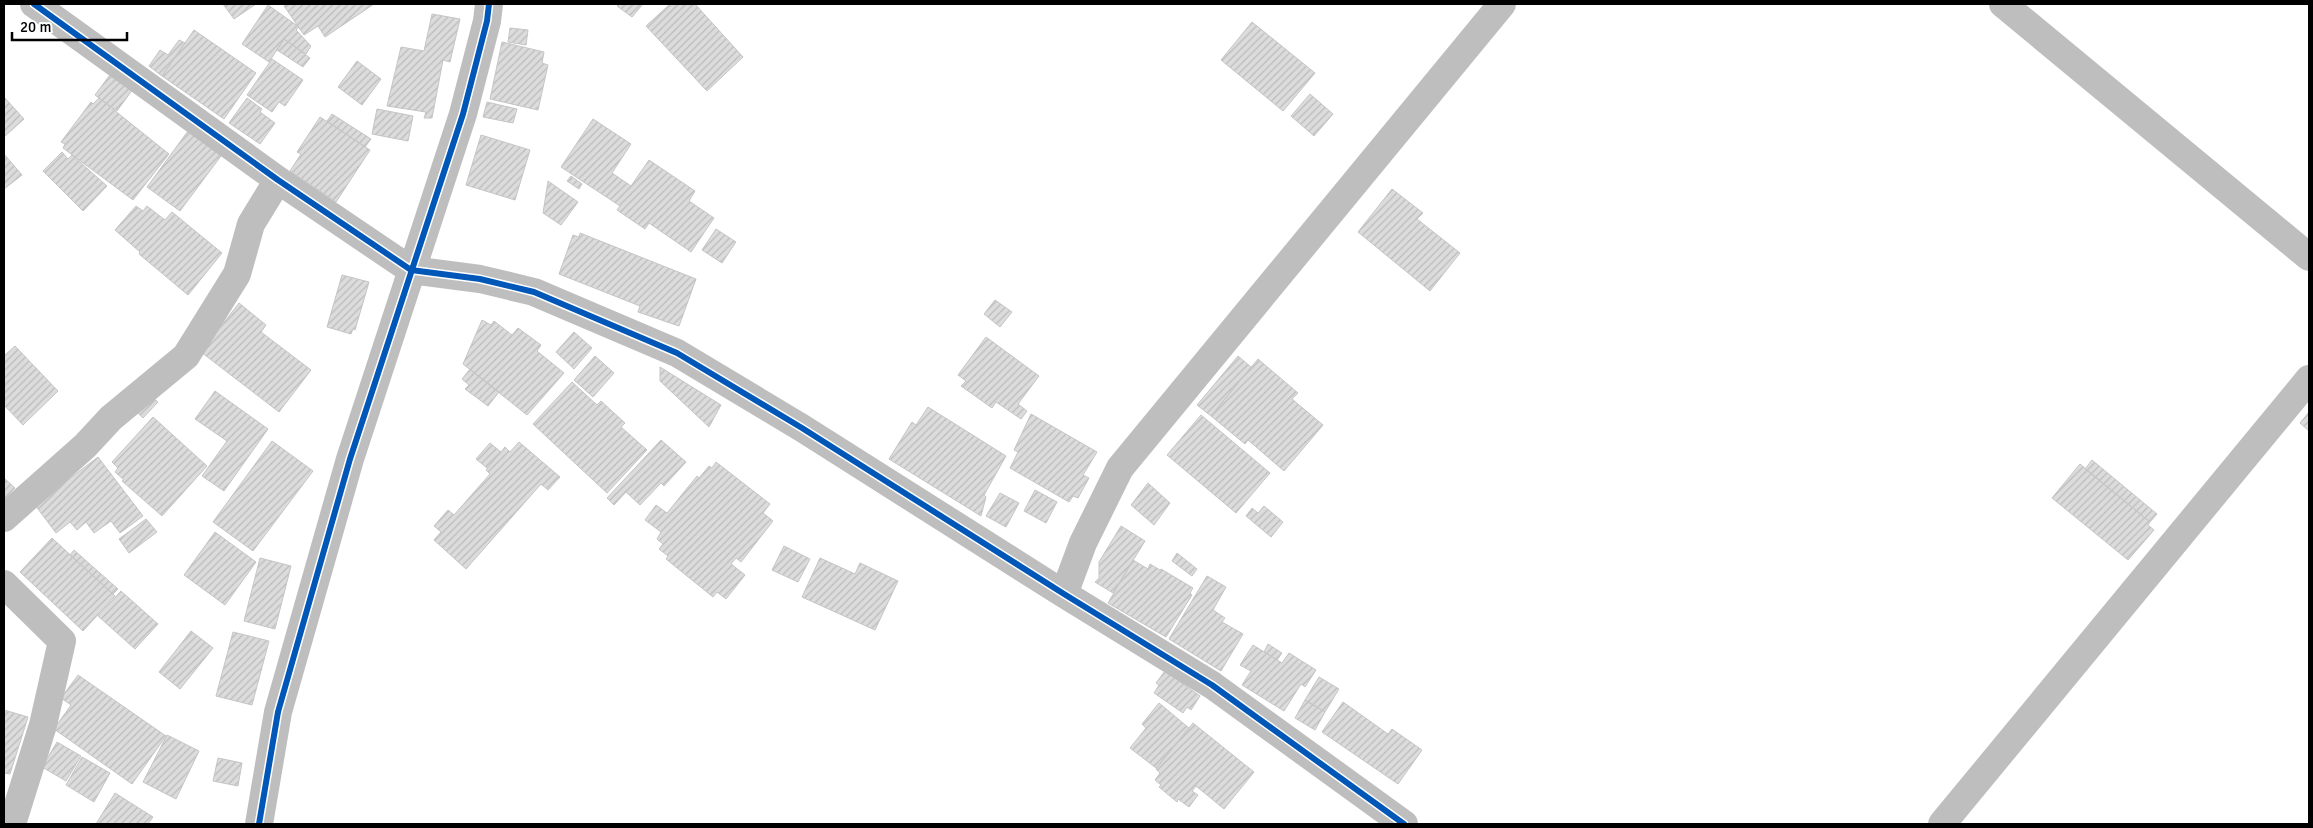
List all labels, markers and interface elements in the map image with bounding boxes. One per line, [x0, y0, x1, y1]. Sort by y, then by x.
scale bar [12, 10, 128, 42]
text: 20 m [20, 18, 51, 36]

